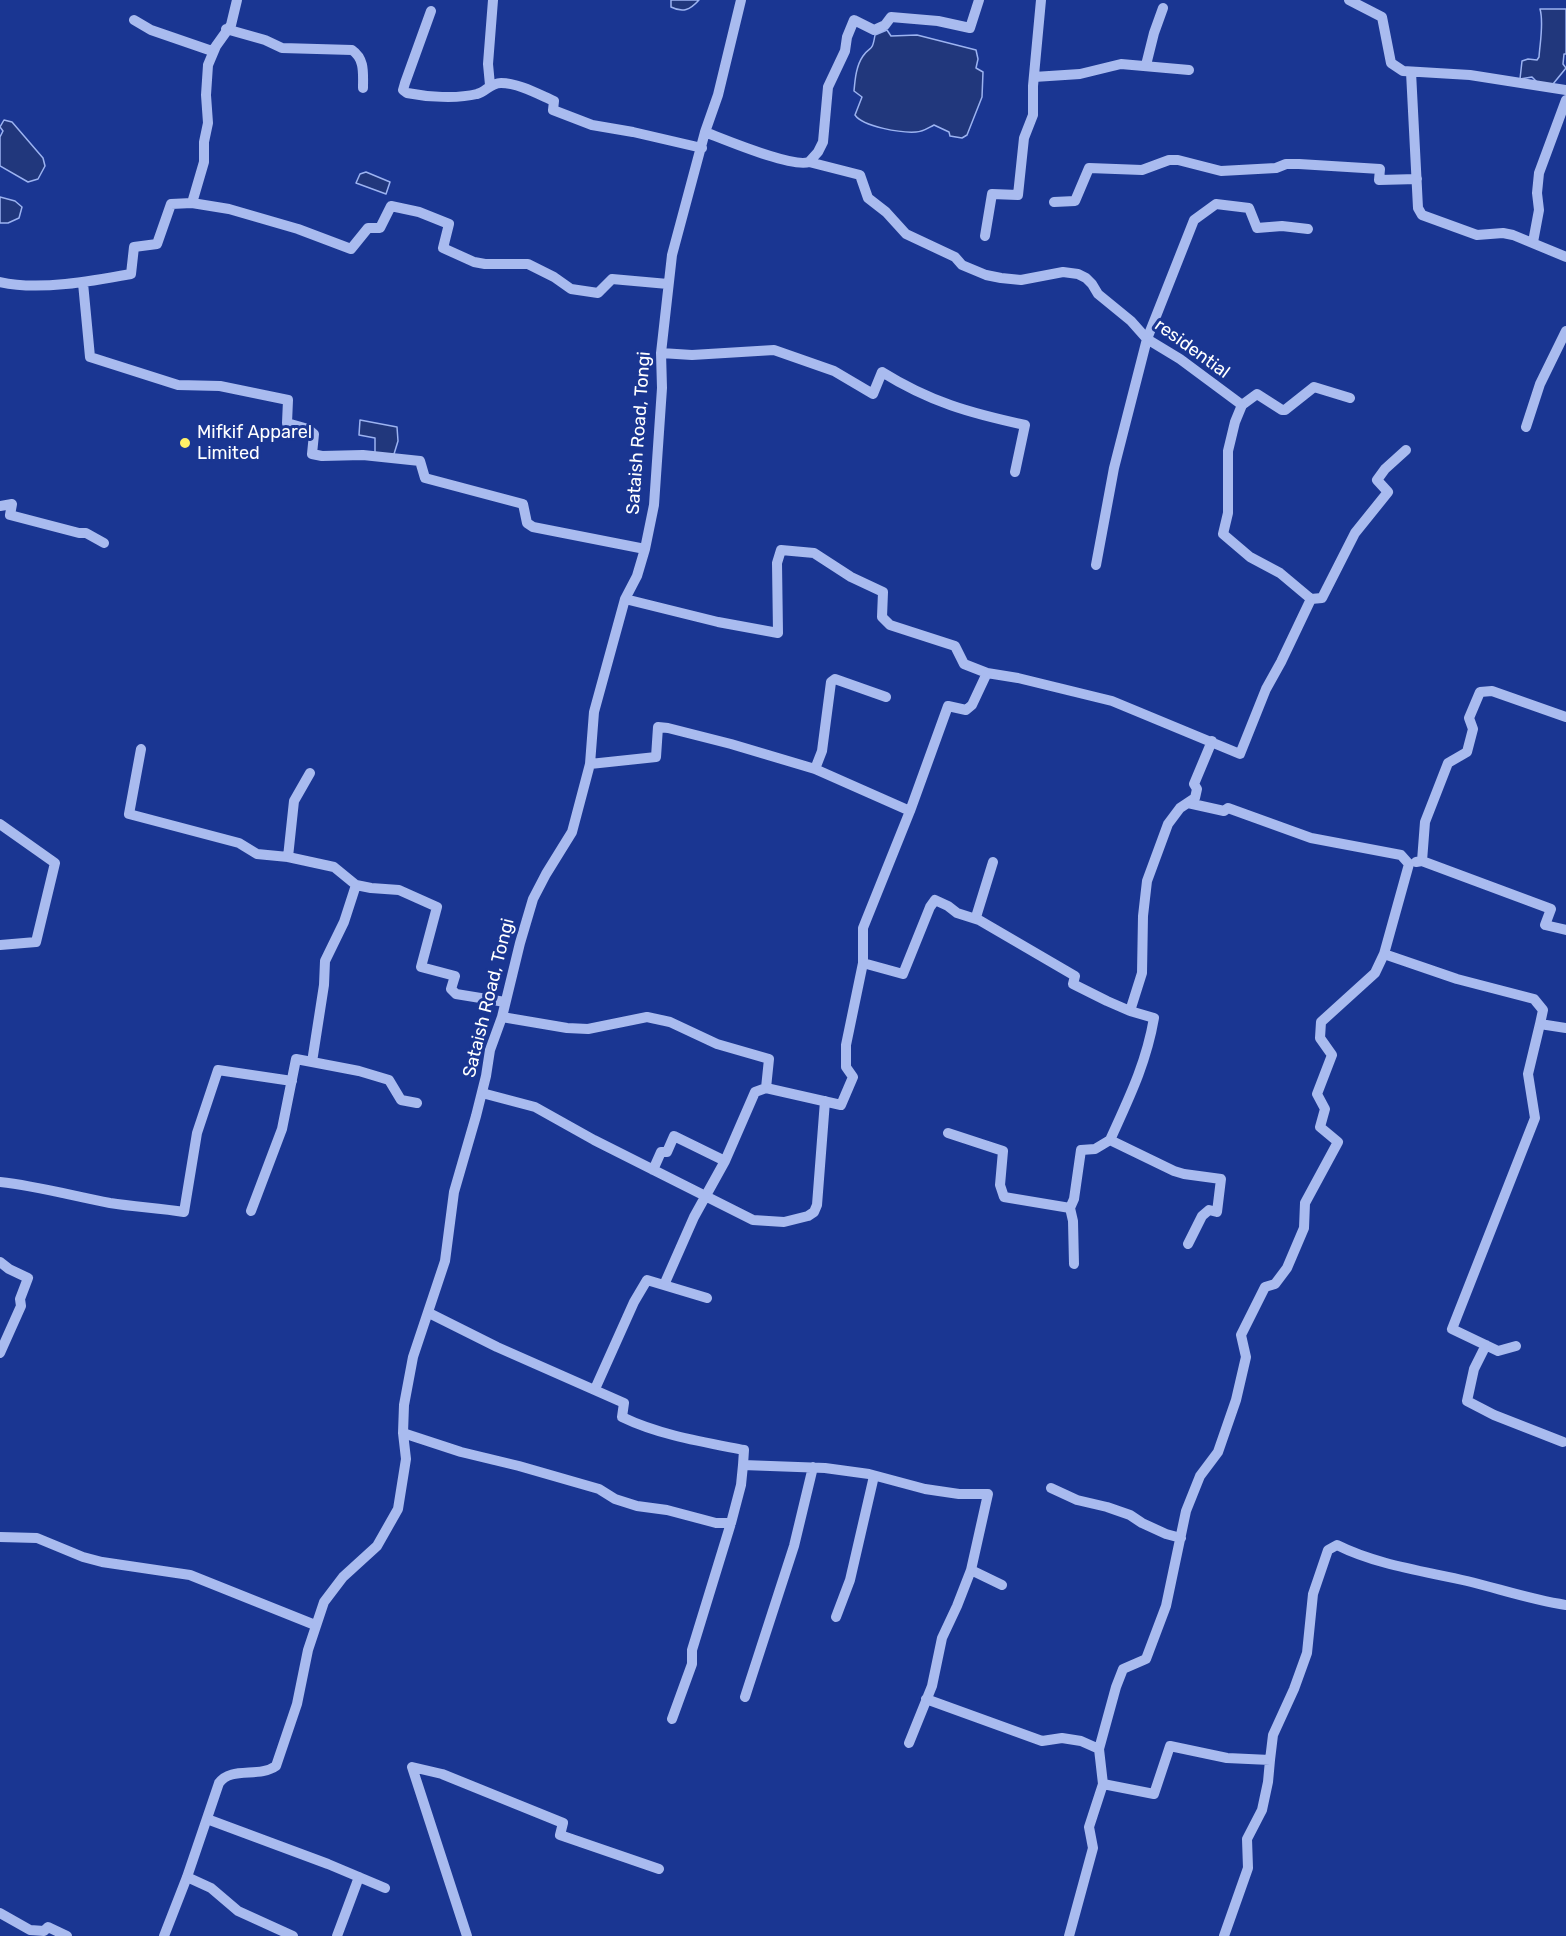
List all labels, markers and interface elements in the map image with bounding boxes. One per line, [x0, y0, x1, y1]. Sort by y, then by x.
street label: residential [1150, 315, 1234, 383]
street label: Sataish Road, Tongi [623, 351, 655, 515]
place label: Mifkif Apparel Limited [197, 422, 312, 464]
marker: Mifkif Apparel Limited [178, 436, 192, 450]
street label: Sataish Road, Tongi [459, 916, 519, 1080]

